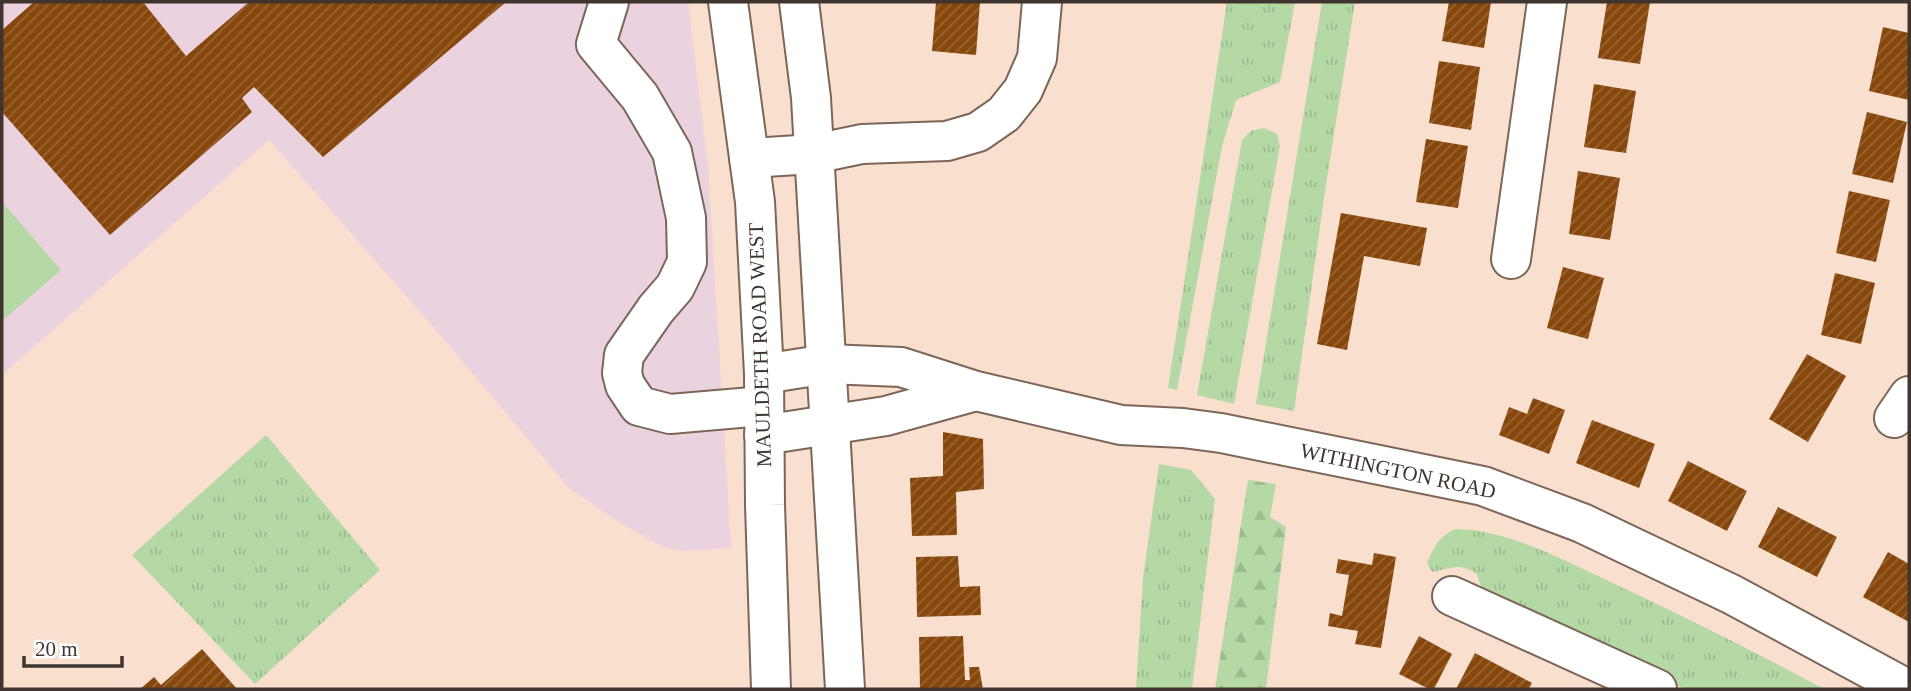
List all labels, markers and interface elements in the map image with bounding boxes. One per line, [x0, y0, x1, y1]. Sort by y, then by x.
street label: MAULDETH ROAD WEST [744, 222, 776, 468]
street label: WITHINGTON ROAD [1298, 439, 1498, 503]
scale bar [24, 624, 122, 668]
text: 20 m [35, 637, 78, 661]

